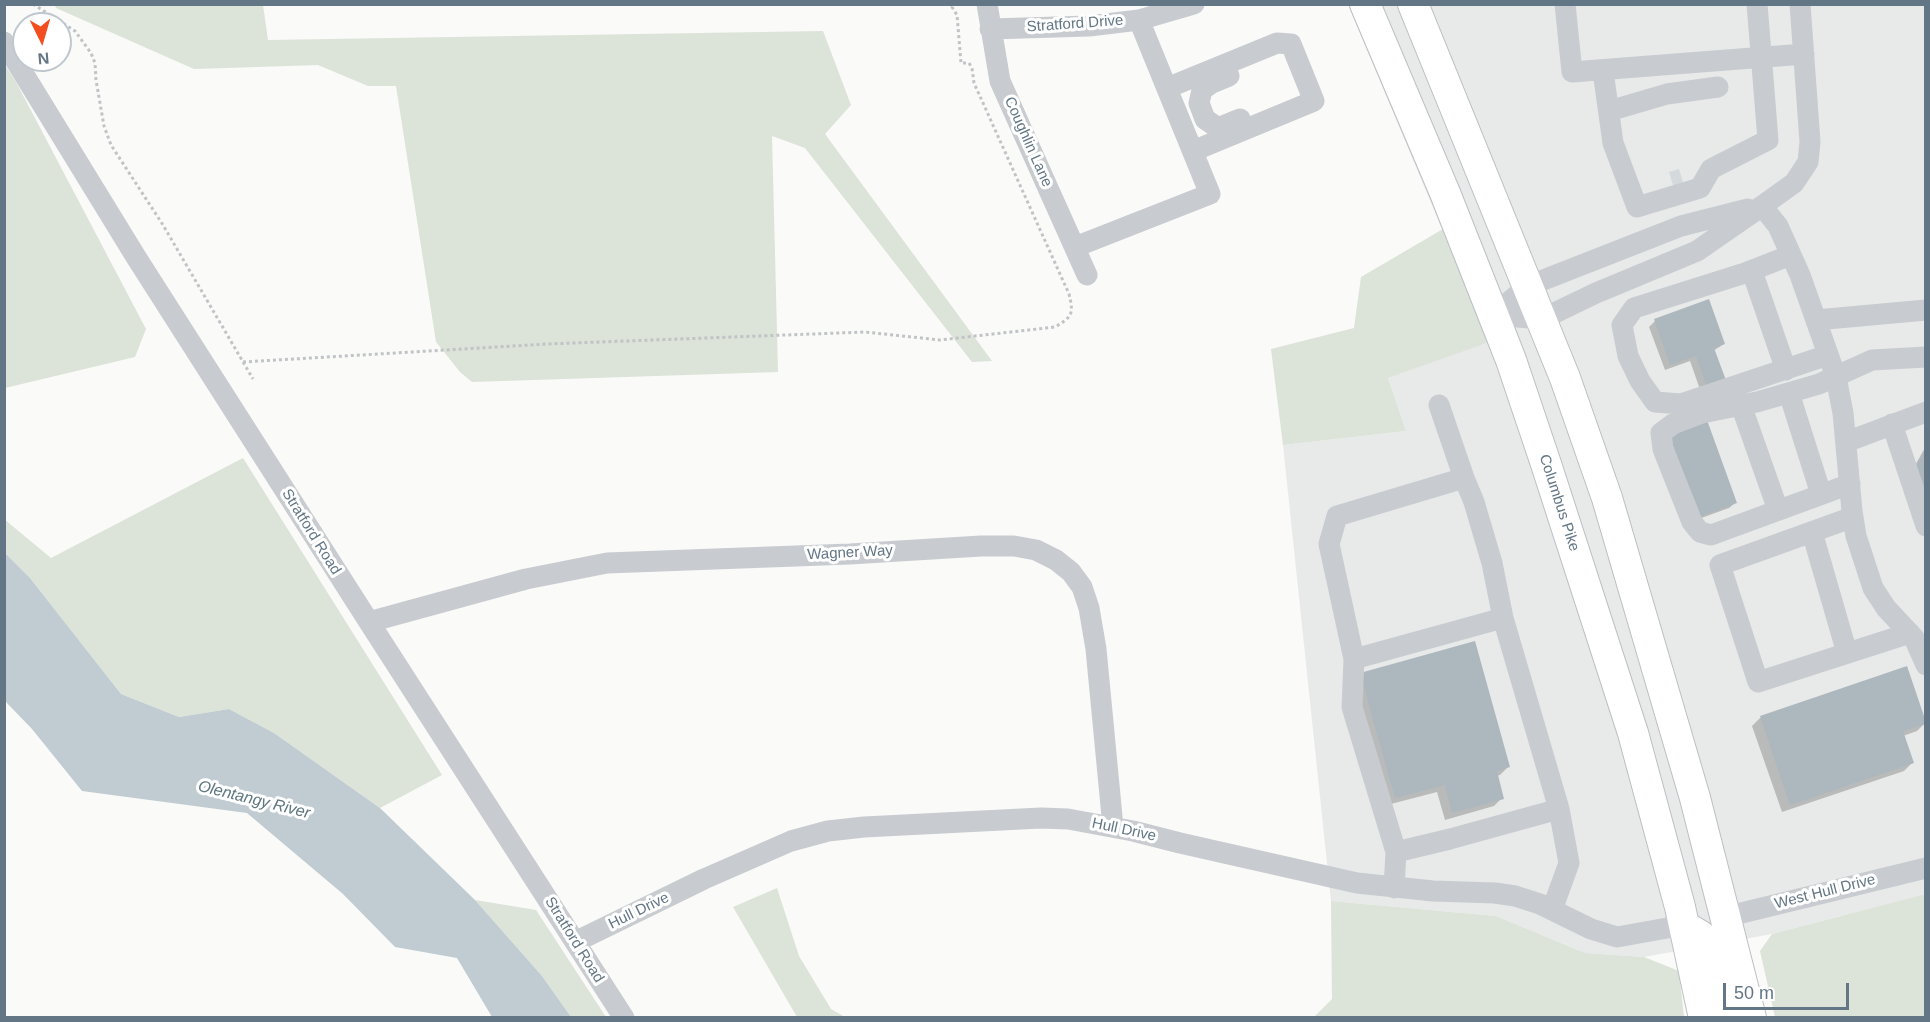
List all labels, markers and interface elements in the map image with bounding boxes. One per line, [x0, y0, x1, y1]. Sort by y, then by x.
north arrow [12, 12, 72, 72]
street label: Stratford Drive [1026, 12, 1124, 36]
text: N [37, 49, 50, 67]
street label: Coughlin Lane [1000, 94, 1056, 190]
street label: Columbus Pike [1535, 452, 1583, 554]
street label: Stratford Road [278, 486, 344, 578]
street label: Wagner Way [807, 542, 893, 564]
water label: Olentangy River [196, 777, 312, 823]
street label: Hull Drive [1090, 814, 1158, 846]
street label: West Hull Drive [1773, 871, 1877, 913]
street label: Hull Drive [606, 889, 672, 933]
street label: Stratford Road [541, 894, 607, 986]
scale bar [1726, 971, 1852, 1009]
text: 50 m [1734, 983, 1774, 1003]

